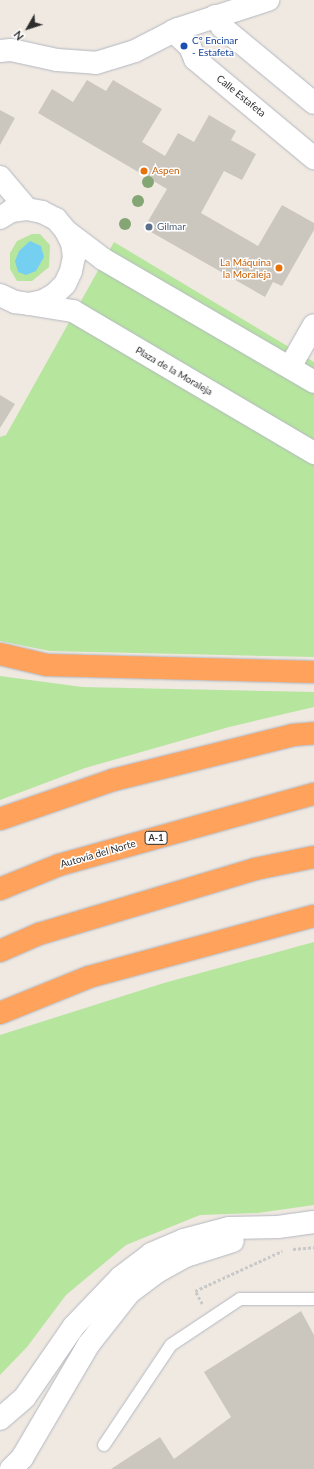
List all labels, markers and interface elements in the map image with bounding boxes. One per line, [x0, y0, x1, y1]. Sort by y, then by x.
north arrow [8, 8, 48, 48]
text: N [11, 28, 26, 43]
place label: Cº Encinar - Estafeta [192, 34, 238, 58]
marker: Cº Encinar - Estafeta [179, 41, 189, 51]
street label: Calle Estafeta [214, 73, 268, 119]
place label: Aspen [152, 165, 180, 177]
marker: Aspen [139, 166, 149, 176]
place label: Gilmar [157, 221, 186, 233]
marker: Gilmar [144, 222, 154, 232]
place label: La Máquina la Moraleja [220, 256, 271, 280]
marker: La Máquina la Moraleja [274, 263, 284, 273]
street label: Plaza de la Moraleja [133, 344, 215, 398]
road number: A-1 [144, 831, 168, 845]
street label: Autovía del Norte [59, 838, 137, 870]

